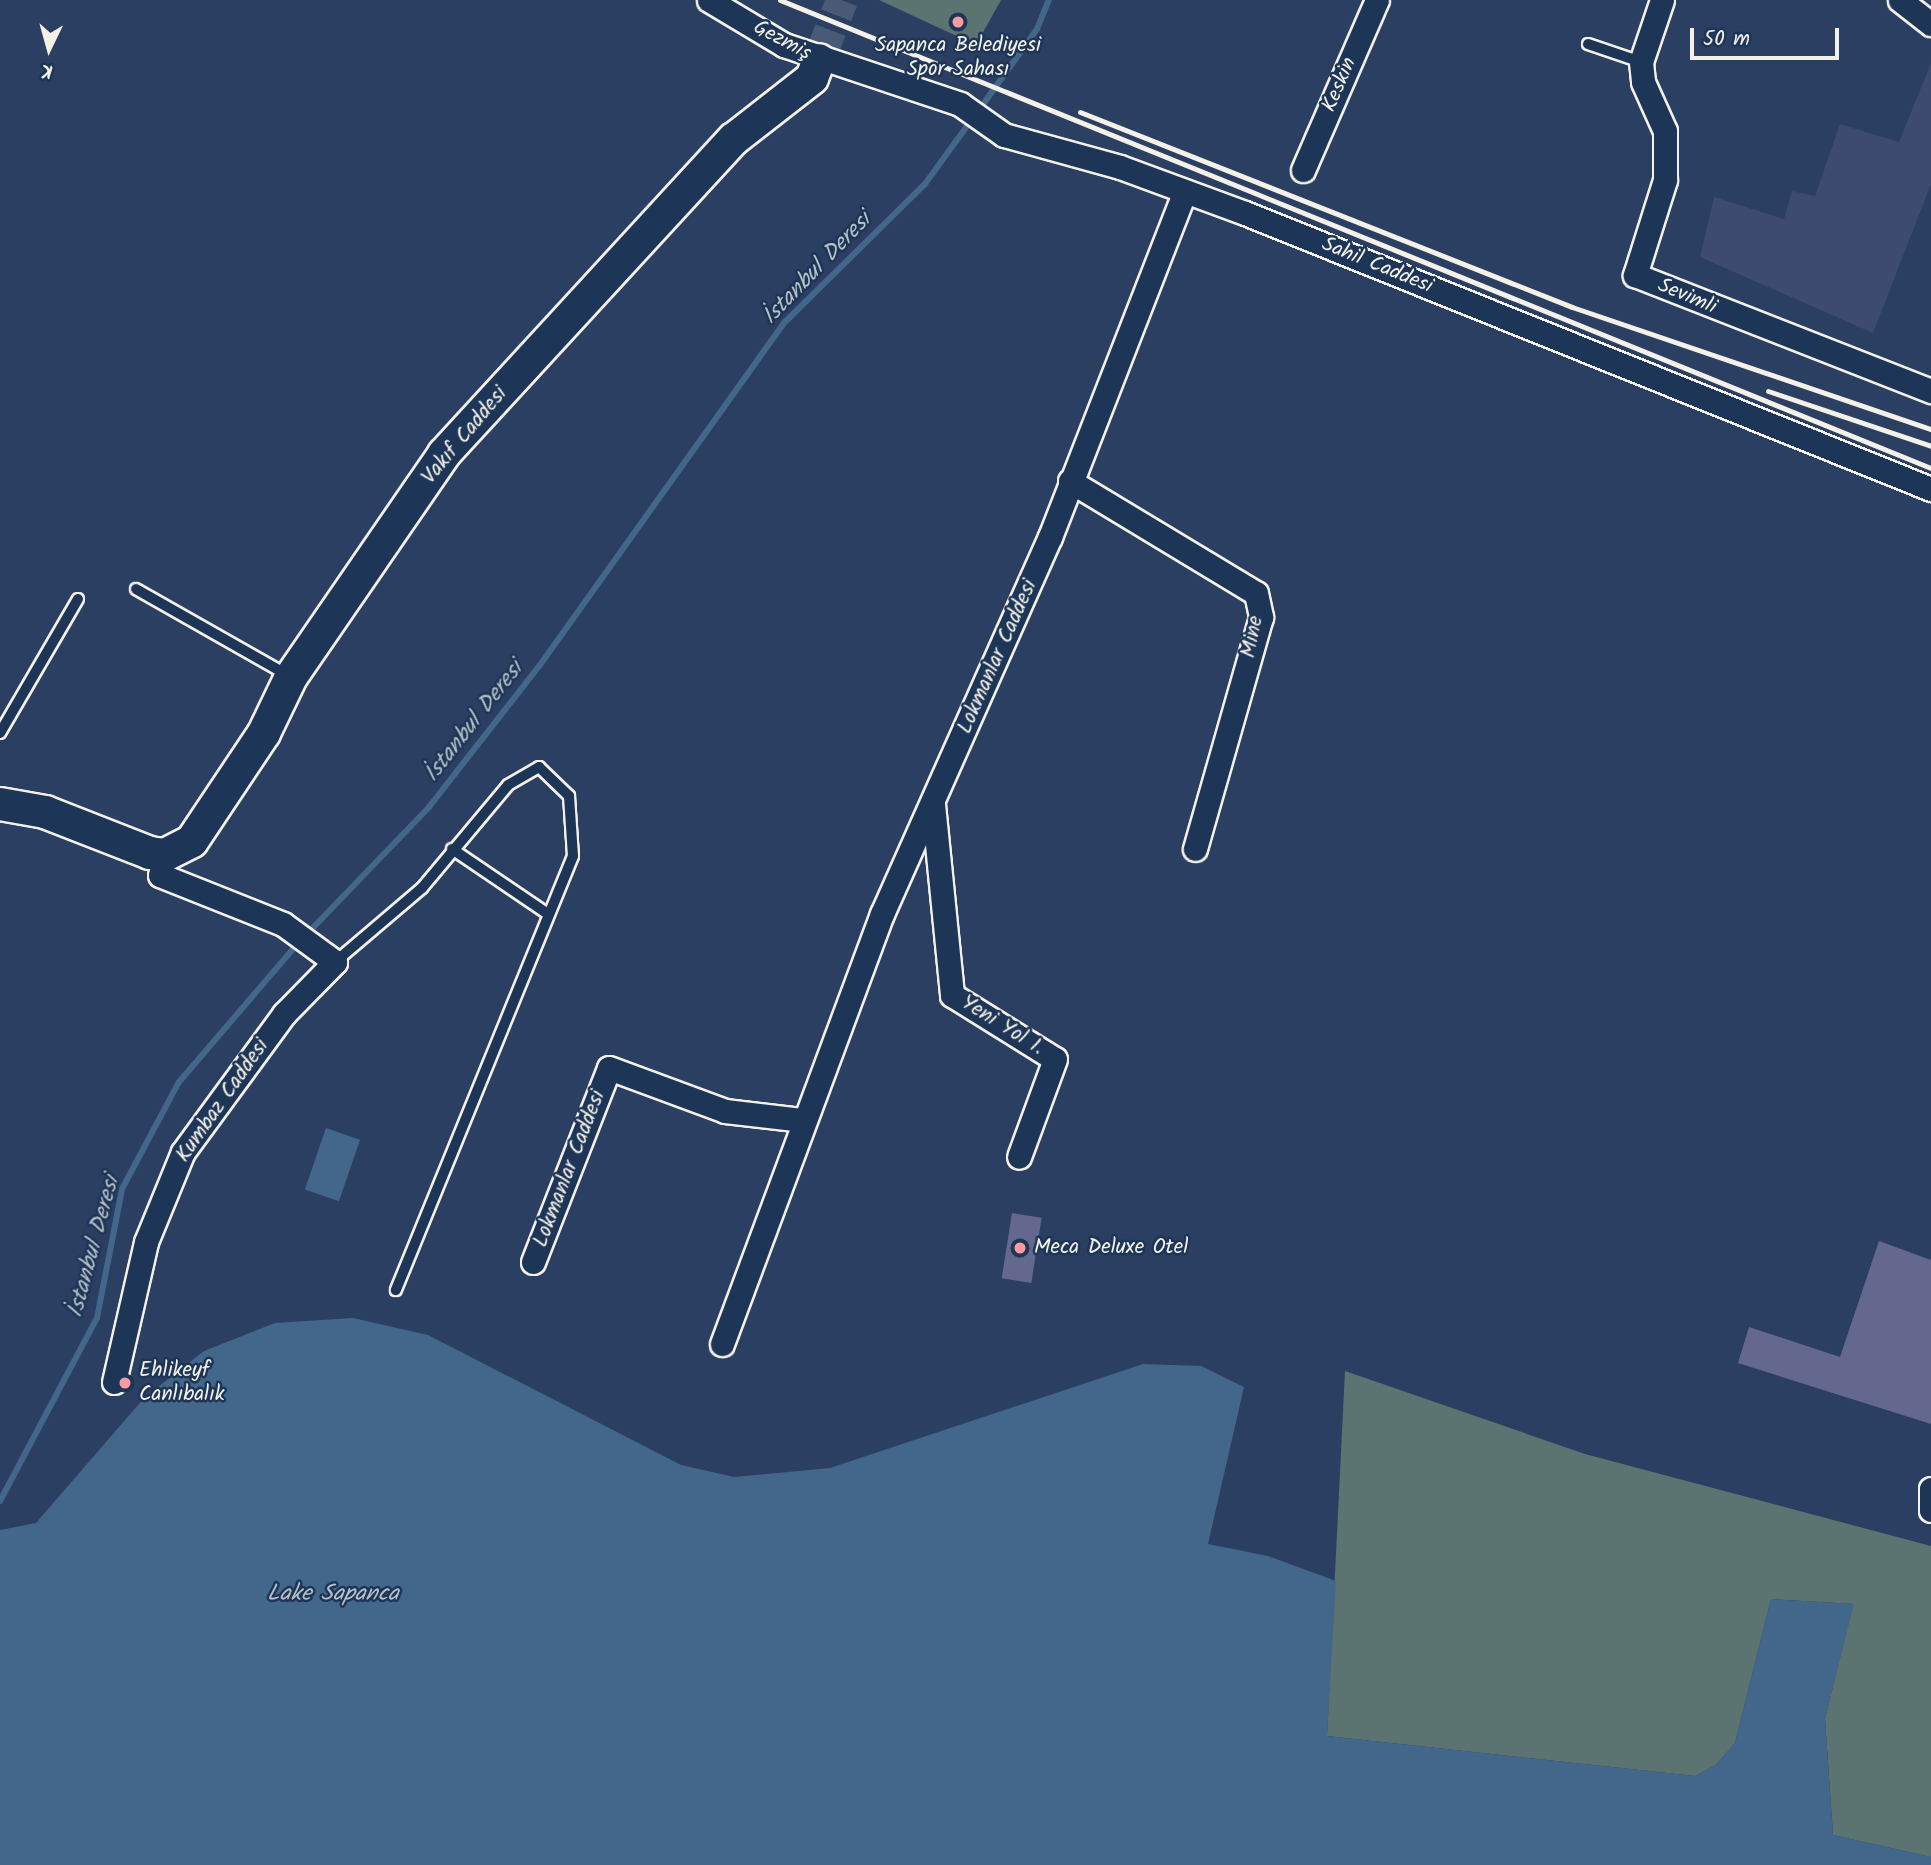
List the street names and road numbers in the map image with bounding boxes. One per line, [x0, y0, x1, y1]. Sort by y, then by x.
street label: Gezmiş [749, 15, 815, 67]
street label: Keskin [1317, 54, 1363, 116]
street label: Sahil Caddesi [1318, 232, 1436, 300]
street label: Sevimli [1654, 273, 1720, 321]
street label: Vakıf Caddesi [417, 382, 513, 490]
street label: Lokmanlar Caddesi [953, 576, 1043, 738]
street label: Mine [1237, 614, 1269, 660]
street label: Yeni Yol 1. [956, 991, 1048, 1061]
street label: Kumbaz Caddesi [171, 1035, 275, 1167]
street label: Lokmanlar Caddesi [529, 1087, 611, 1251]

